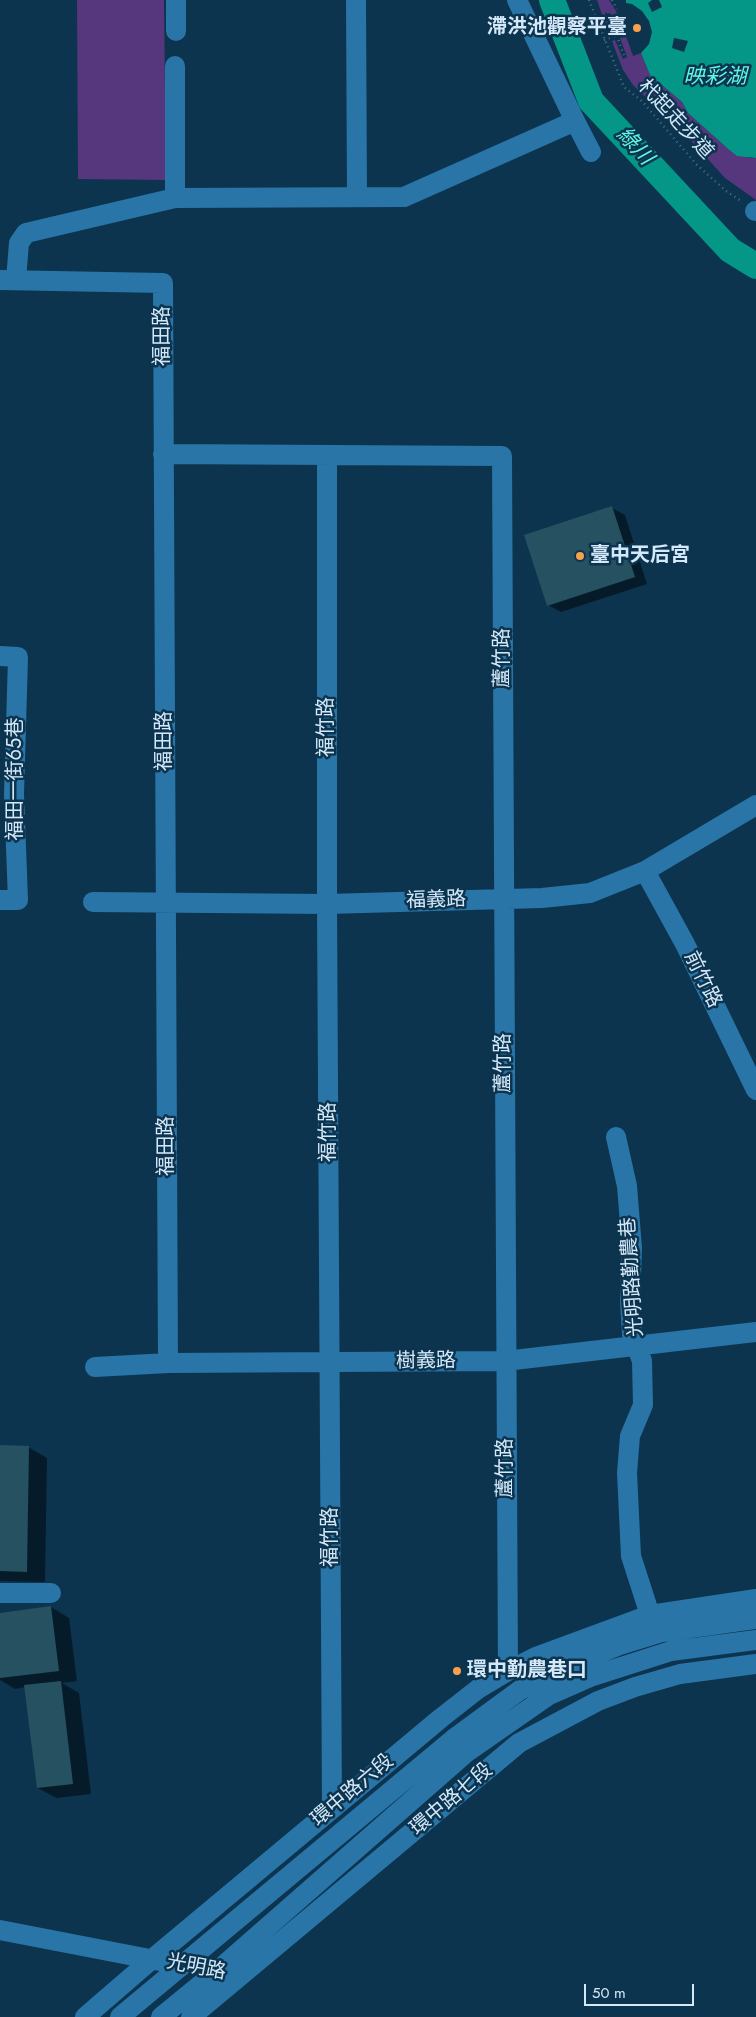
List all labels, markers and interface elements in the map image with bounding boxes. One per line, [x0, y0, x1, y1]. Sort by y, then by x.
place label: 滯洪池觀察平臺 [487, 16, 627, 40]
marker: 滯洪池觀察平臺 [631, 22, 643, 34]
water label: 映彩湖 [684, 65, 746, 91]
street label: 杙起走步道 [632, 75, 718, 165]
water label: 綠川 [610, 123, 658, 171]
street label: 福田路 [151, 306, 175, 366]
place label: 臺中天后宮 [590, 544, 690, 568]
marker: 臺中天后宮 [574, 550, 586, 562]
street label: 蘆竹路 [491, 628, 515, 688]
street label: 福竹路 [315, 697, 339, 757]
street label: 福田路 [153, 711, 177, 771]
street label: 福田一街65巷 [4, 718, 28, 840]
street label: 福義路 [406, 888, 466, 914]
street label: 前竹路 [678, 948, 726, 1012]
street label: 蘆竹路 [492, 1033, 516, 1093]
street label: 福竹路 [317, 1102, 341, 1162]
street label: 福田路 [155, 1116, 179, 1176]
street label: 光明路勤農巷 [617, 1216, 649, 1338]
street label: 樹義路 [396, 1349, 456, 1375]
street label: 蘆竹路 [494, 1438, 518, 1498]
street label: 福竹路 [319, 1507, 343, 1567]
place label: 環中勤農巷口 [467, 1659, 587, 1683]
marker: 環中勤農巷口 [451, 1665, 463, 1677]
street label: 環中路六段 [307, 1750, 399, 1832]
street label: 環中路七段 [406, 1759, 498, 1841]
street label: 光明路 [164, 1950, 228, 1986]
scale bar [586, 1974, 696, 2006]
text: 50 m [592, 1982, 626, 2004]

